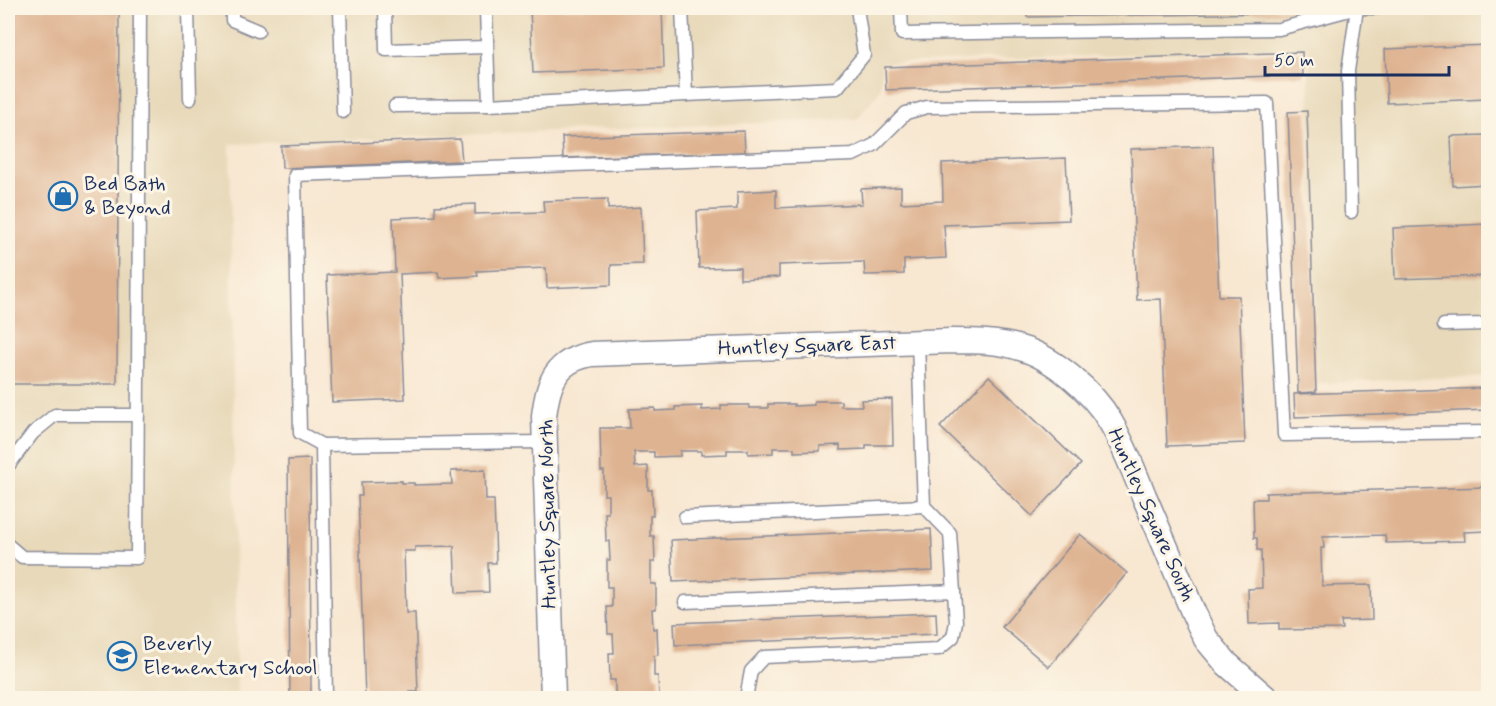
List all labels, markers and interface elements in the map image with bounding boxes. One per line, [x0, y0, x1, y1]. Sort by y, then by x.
scale bar [1265, 39, 1450, 77]
text: 50 m [1274, 49, 1314, 73]
place label: Bed Bath & Beyond [84, 170, 171, 222]
shop icon: Bed Bath & Beyond [47, 180, 79, 212]
street label: Huntley Square East [717, 329, 897, 363]
street label: Huntley Square North [532, 419, 564, 609]
street label: Huntley Square South [1100, 424, 1202, 606]
place label: Beverly Elementary School [143, 630, 318, 682]
school or university icon: Beverly Elementary School [106, 640, 138, 672]

